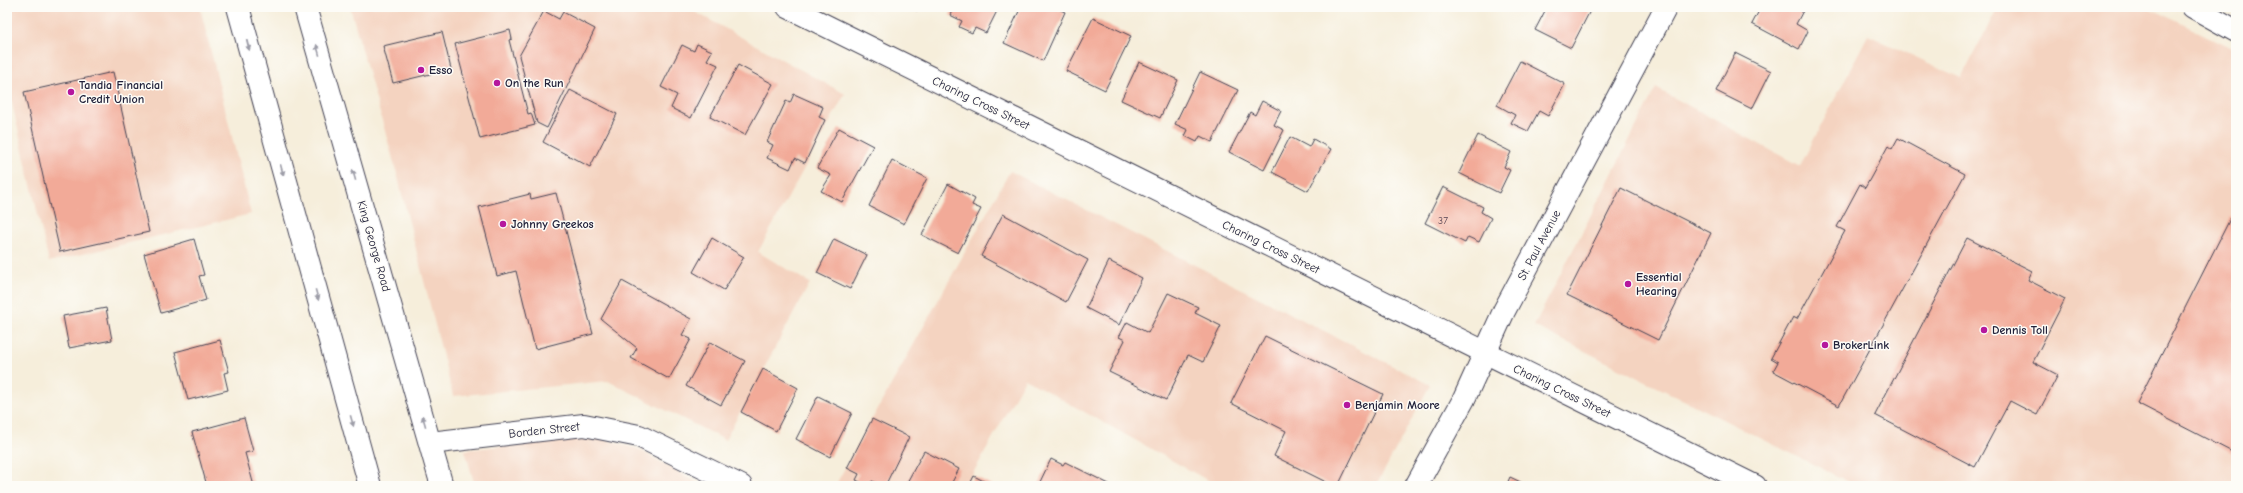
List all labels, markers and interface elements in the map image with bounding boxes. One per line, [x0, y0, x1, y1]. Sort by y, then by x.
one-way arrow [245, 39, 251, 51]
one-way arrow [315, 44, 321, 56]
place label: Esso [429, 63, 453, 77]
marker: Esso [416, 65, 426, 75]
street label: Charing Cross Street [930, 73, 1033, 133]
place label: On the Run [505, 76, 564, 90]
place label: Tandia Financial Credit Union [79, 78, 163, 106]
marker: On the Run [492, 78, 502, 88]
marker: Tandia Financial Credit Union [66, 87, 76, 97]
one-way arrow [279, 164, 285, 176]
one-way arrow [350, 169, 356, 182]
street label: King George Road [354, 199, 394, 293]
street label: St. Paul Avenue [1515, 207, 1563, 283]
house number: 37 [1438, 215, 1448, 227]
place label: Johnny Greekos [511, 217, 594, 231]
street label: Charing Cross Street [1220, 217, 1323, 277]
marker: Johnny Greekos [498, 219, 508, 229]
place label: Essential Hearing [1636, 270, 1682, 298]
marker: Essential Hearing [1623, 279, 1633, 289]
one-way arrow [314, 290, 320, 302]
place label: Dennis Toll [1992, 323, 2048, 337]
marker: Dennis Toll [1979, 325, 1989, 335]
place label: BrokerLink [1833, 338, 1889, 352]
marker: BrokerLink [1820, 340, 1830, 350]
street label: Charing Cross Street [1511, 361, 1614, 421]
place label: Benjamin Moore [1355, 398, 1440, 412]
marker: Benjamin Moore [1342, 400, 1352, 410]
one-way arrow [349, 415, 355, 427]
one-way arrow [421, 415, 427, 427]
street label: Borden Street [508, 419, 581, 441]

